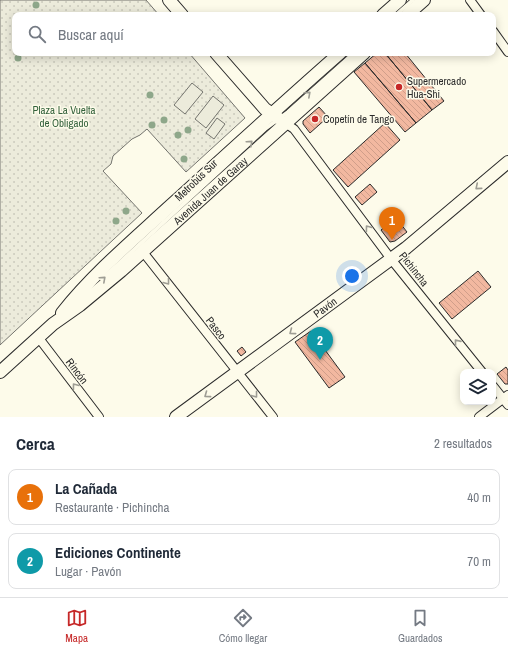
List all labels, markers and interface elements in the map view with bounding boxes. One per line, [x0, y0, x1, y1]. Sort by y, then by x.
search box [12, 12, 496, 56]
icon: search [26, 23, 48, 45]
text: Buscar aquí [58, 24, 124, 45]
place label: Supermercado Hua-Shi [407, 74, 466, 101]
marker: Supermercado Hua-Shi [394, 82, 404, 92]
one-way arrow [304, 91, 311, 98]
park label: Plaza La Vuelta de Obligado [33, 103, 95, 130]
place label: Copetín de Tango [323, 112, 394, 126]
marker: Copetín de Tango [310, 114, 320, 124]
one-way arrow [245, 140, 253, 148]
street label: Avenida Juan de Garay [170, 154, 251, 228]
street label: Metrobús Sur [172, 156, 220, 204]
one-way arrow [476, 183, 483, 190]
pin: 1 [379, 207, 405, 240]
one-way arrow [366, 225, 373, 232]
street label: Pichincha [396, 249, 432, 289]
your location [342, 266, 362, 286]
one-way arrow [98, 276, 106, 283]
one-way arrow [162, 278, 169, 285]
street label: Pavón [311, 294, 340, 321]
street label: Pasco [203, 314, 229, 342]
one-way arrow [290, 327, 297, 334]
pin: 2 [307, 327, 333, 360]
one-way arrow [455, 339, 462, 346]
street label: Rincón [63, 355, 91, 387]
map controls [460, 369, 496, 405]
button: layers [460, 369, 496, 405]
one-way arrow [73, 383, 80, 390]
one-way arrow [204, 390, 211, 398]
one-way arrow [251, 390, 258, 397]
text: Cerca [16, 432, 55, 455]
text: 2 resultados [434, 435, 492, 452]
text: La Cañada [55, 478, 117, 499]
text: 1 [27, 489, 33, 506]
text: 40 m [467, 489, 491, 506]
text: Restaurante · Pichincha [55, 499, 169, 516]
text: Ediciones Continente [55, 542, 181, 563]
text: 2 [27, 553, 33, 570]
text: 70 m [467, 553, 491, 570]
text: Lugar · Pavón [55, 563, 121, 580]
tab: Mapa [65, 607, 88, 645]
tab: Cómo llegar [219, 607, 267, 645]
tab: Guardados [398, 607, 443, 645]

